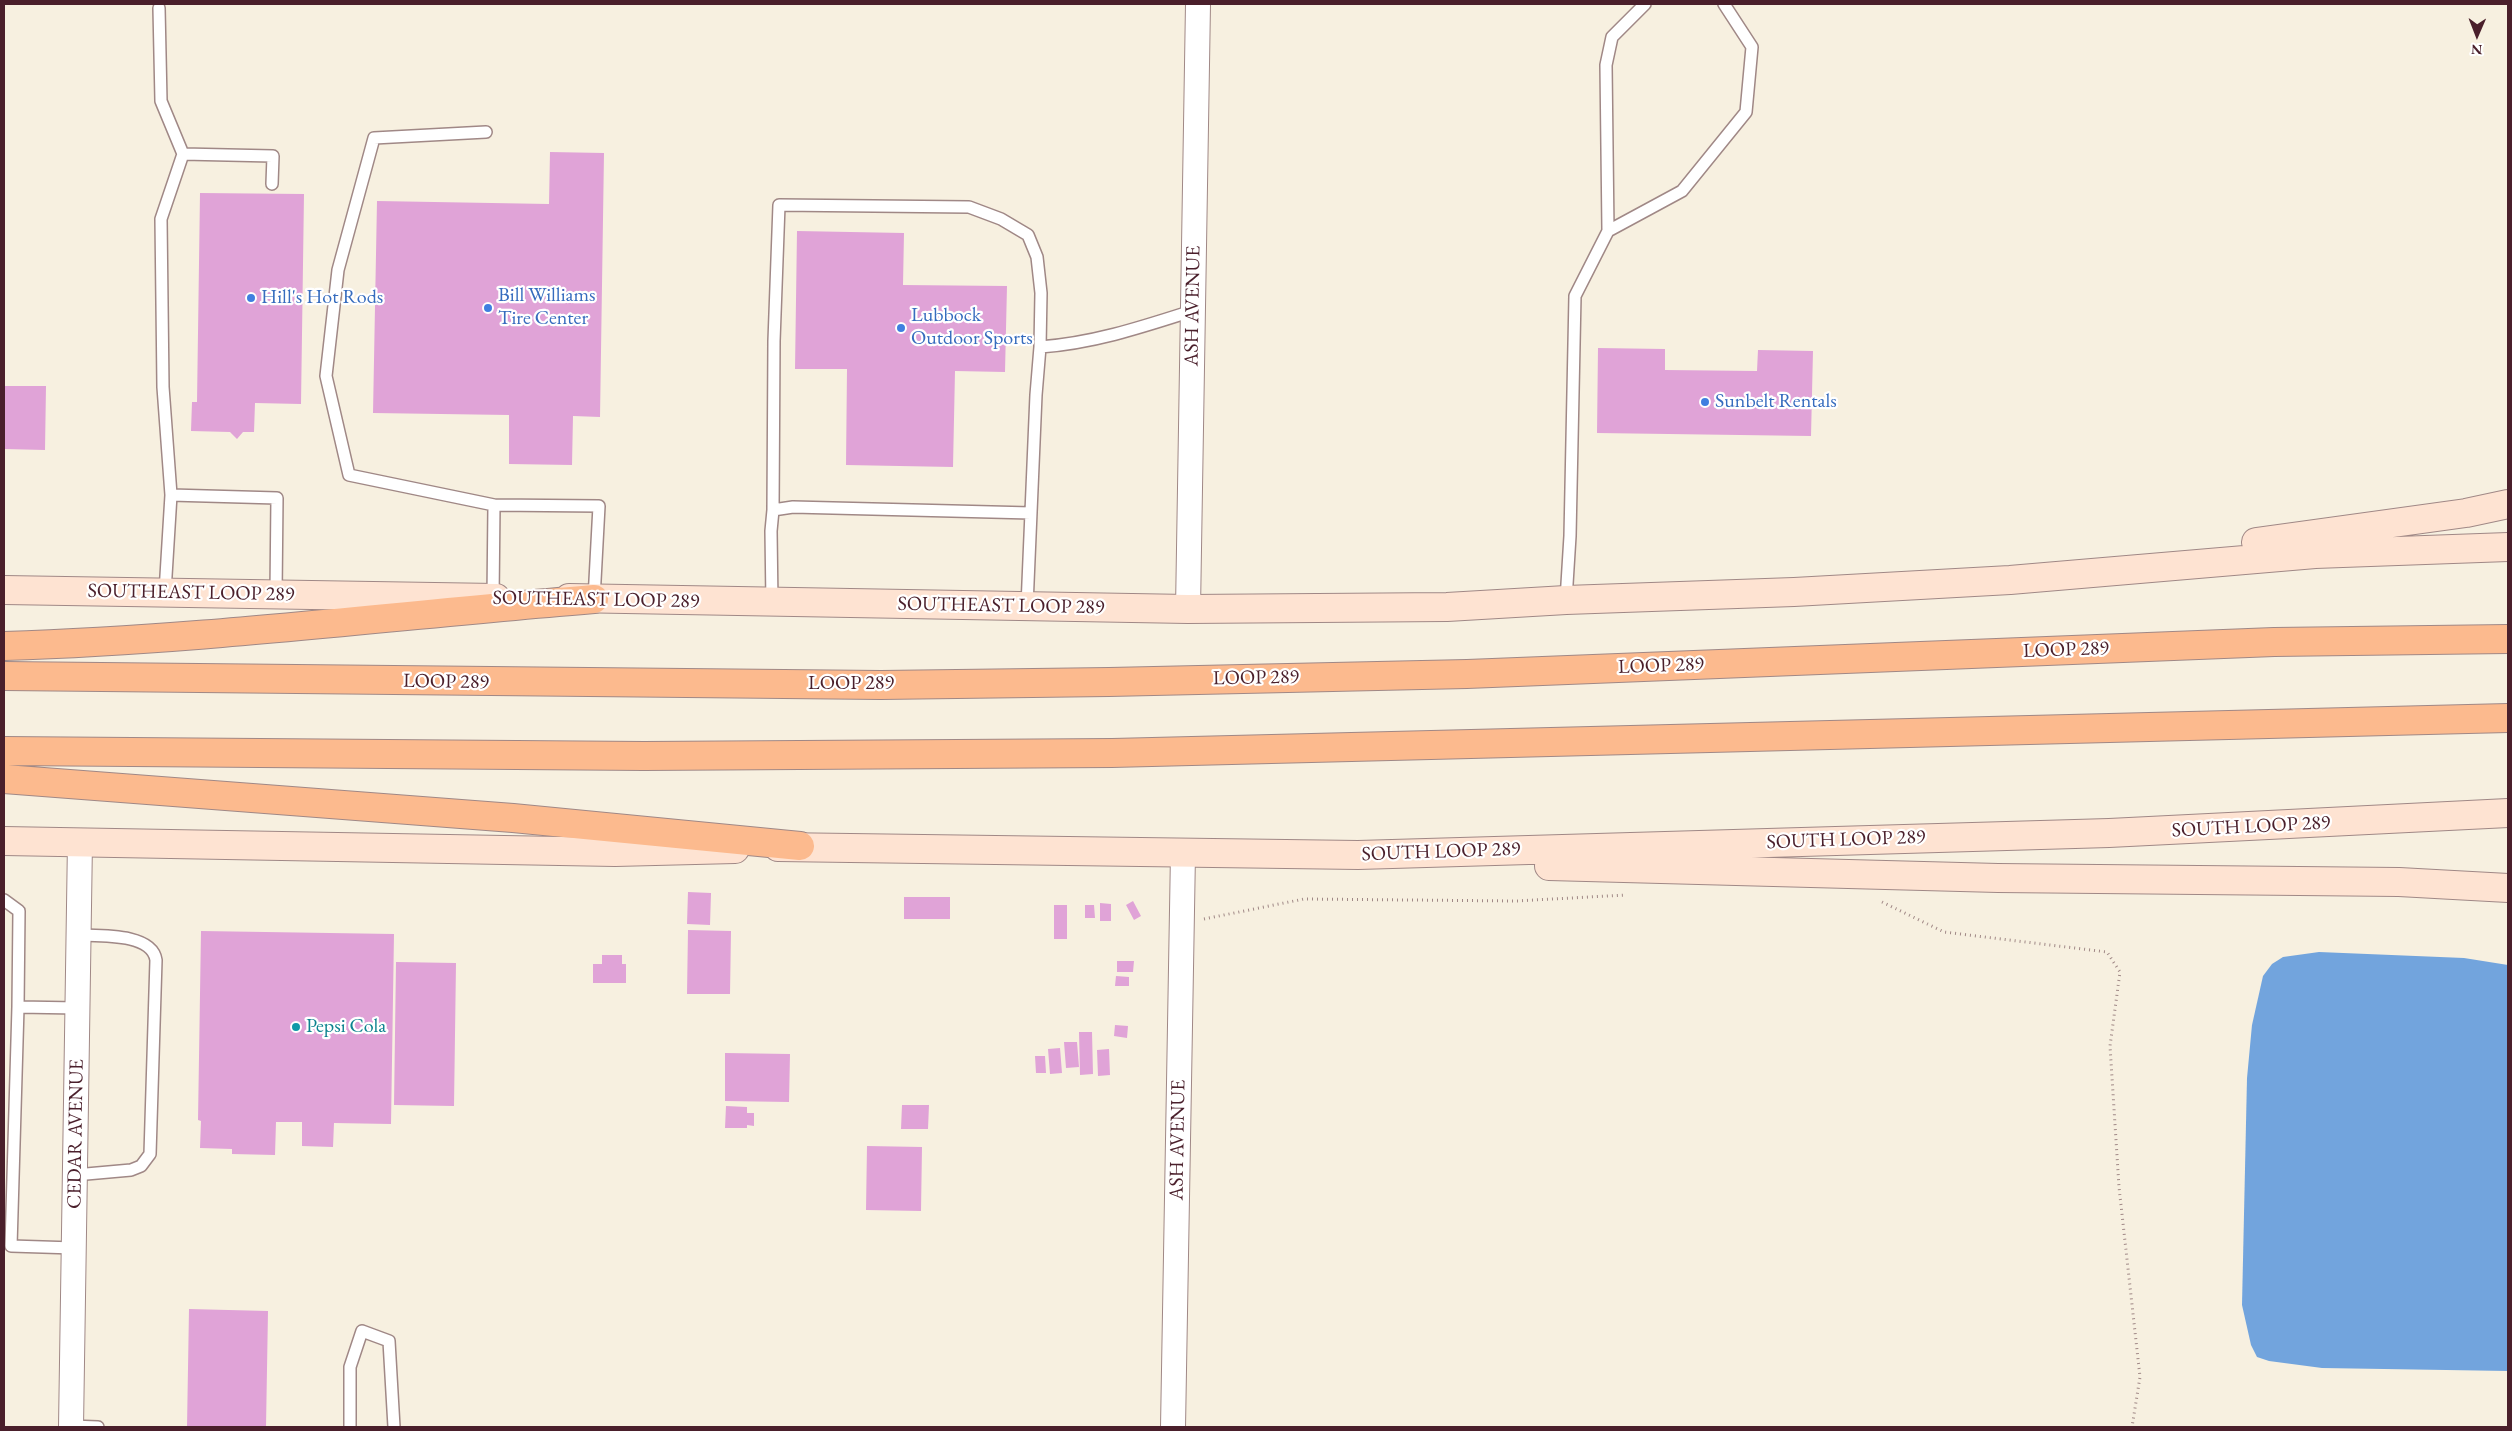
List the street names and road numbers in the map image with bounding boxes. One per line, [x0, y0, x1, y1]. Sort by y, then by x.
street label: ASH AVENUE [1180, 245, 1206, 367]
street label: SOUTHEAST LOOP 289 [87, 579, 295, 607]
street label: SOUTHEAST LOOP 289 [492, 586, 700, 614]
street label: SOUTHEAST LOOP 289 [897, 592, 1105, 620]
street label: LOOP 289 [2023, 637, 2109, 663]
street label: LOOP 289 [1618, 653, 1704, 679]
street label: LOOP 289 [1213, 665, 1299, 691]
street label: LOOP 289 [403, 669, 489, 695]
street label: LOOP 289 [808, 672, 894, 696]
street label: SOUTH LOOP 289 [2171, 811, 2331, 843]
street label: SOUTH LOOP 289 [1766, 825, 1926, 855]
street label: SOUTH LOOP 289 [1361, 837, 1521, 867]
street label: CEDAR AVENUE [63, 1059, 89, 1209]
street label: ASH AVENUE [1165, 1079, 1191, 1201]

